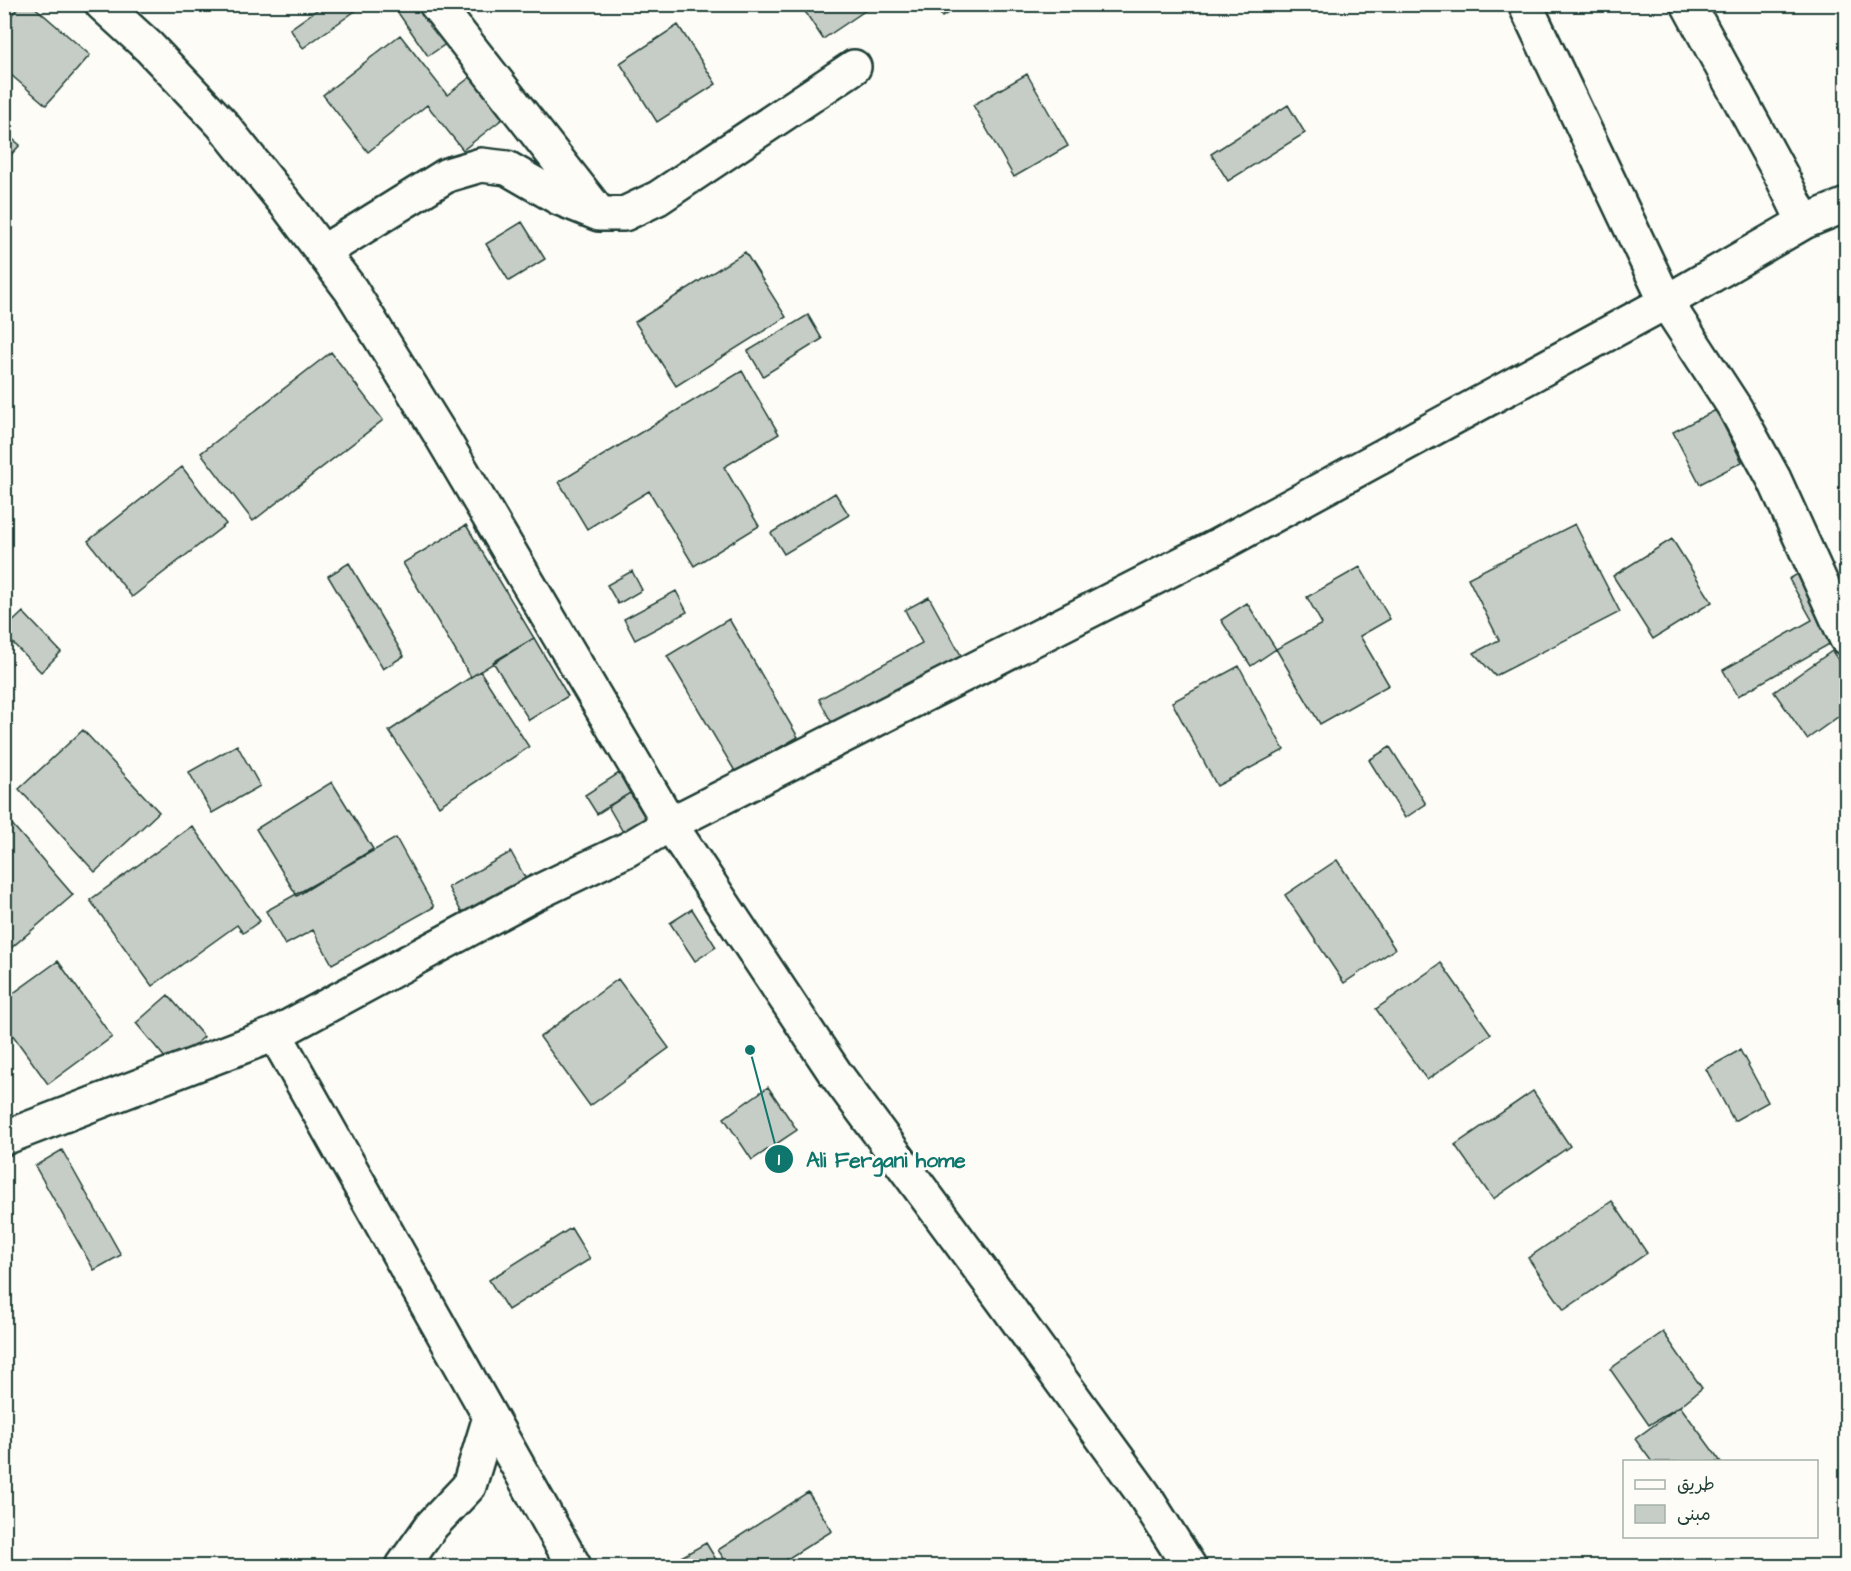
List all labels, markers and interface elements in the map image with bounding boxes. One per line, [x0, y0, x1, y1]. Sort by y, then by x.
callout: Ali Fergani home [764, 1140, 978, 1179]
text: Ali Fergani home [806, 1146, 966, 1177]
text: 1 [778, 1147, 781, 1172]
legend [1623, 1460, 1818, 1538]
text: طريق [1677, 1472, 1715, 1497]
text: مبنى [1677, 1502, 1711, 1527]

